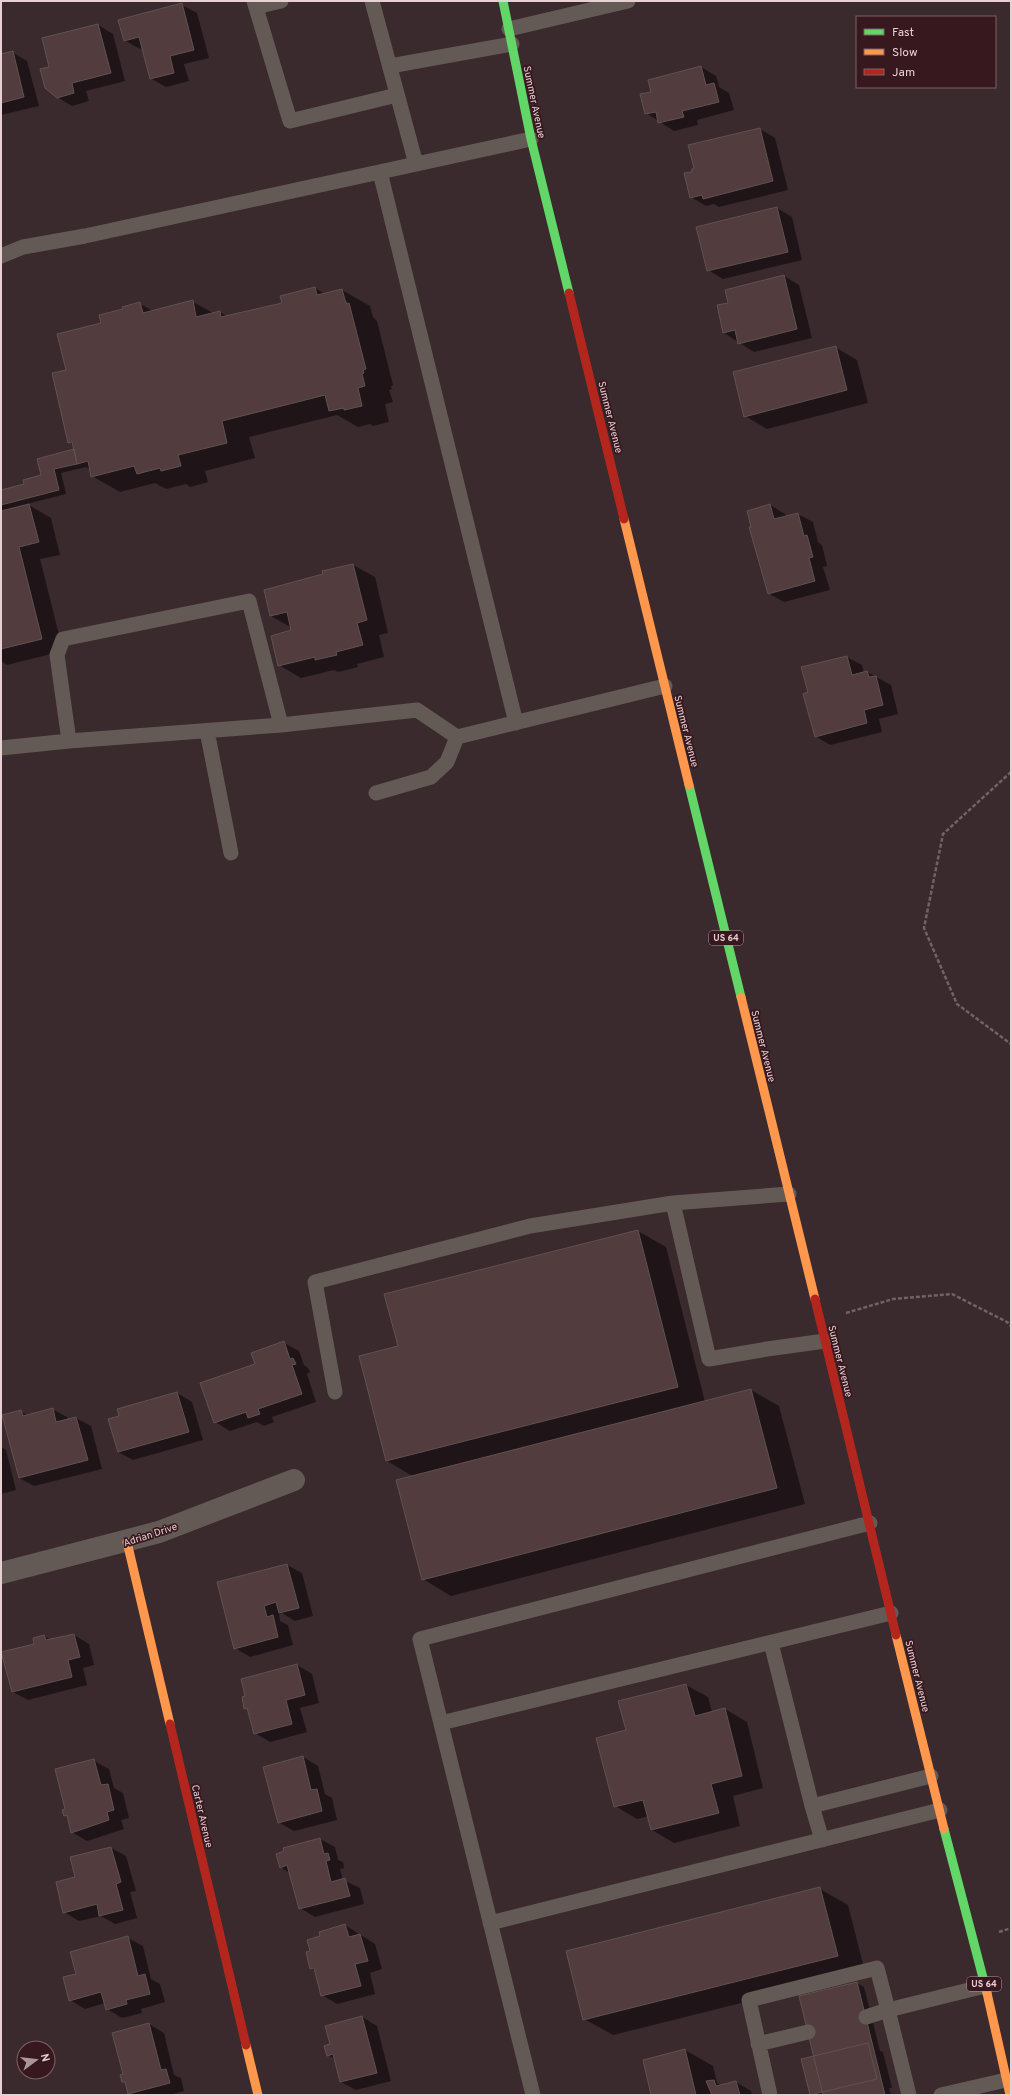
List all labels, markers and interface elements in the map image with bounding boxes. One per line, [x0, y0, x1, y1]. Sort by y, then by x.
legend [856, 16, 996, 88]
text: Fast [892, 25, 914, 41]
text: Slow [892, 45, 918, 61]
street label: Summer Avenue [520, 65, 548, 140]
text: Jam [892, 65, 915, 81]
street label: Summer Avenue [594, 380, 625, 455]
street label: Summer Avenue [670, 694, 701, 769]
road number: US 64 [709, 931, 743, 945]
street label: Summer Avenue [747, 1009, 778, 1084]
street label: Summer Avenue [824, 1324, 855, 1399]
street label: Adrian Drive [122, 1521, 179, 1550]
street label: Summer Avenue [901, 1639, 932, 1714]
street label: Carter Avenue [188, 1784, 215, 1849]
road number: US 64 [967, 1977, 1001, 1991]
north arrow [16, 2040, 56, 2080]
text: N [37, 2052, 52, 2063]

